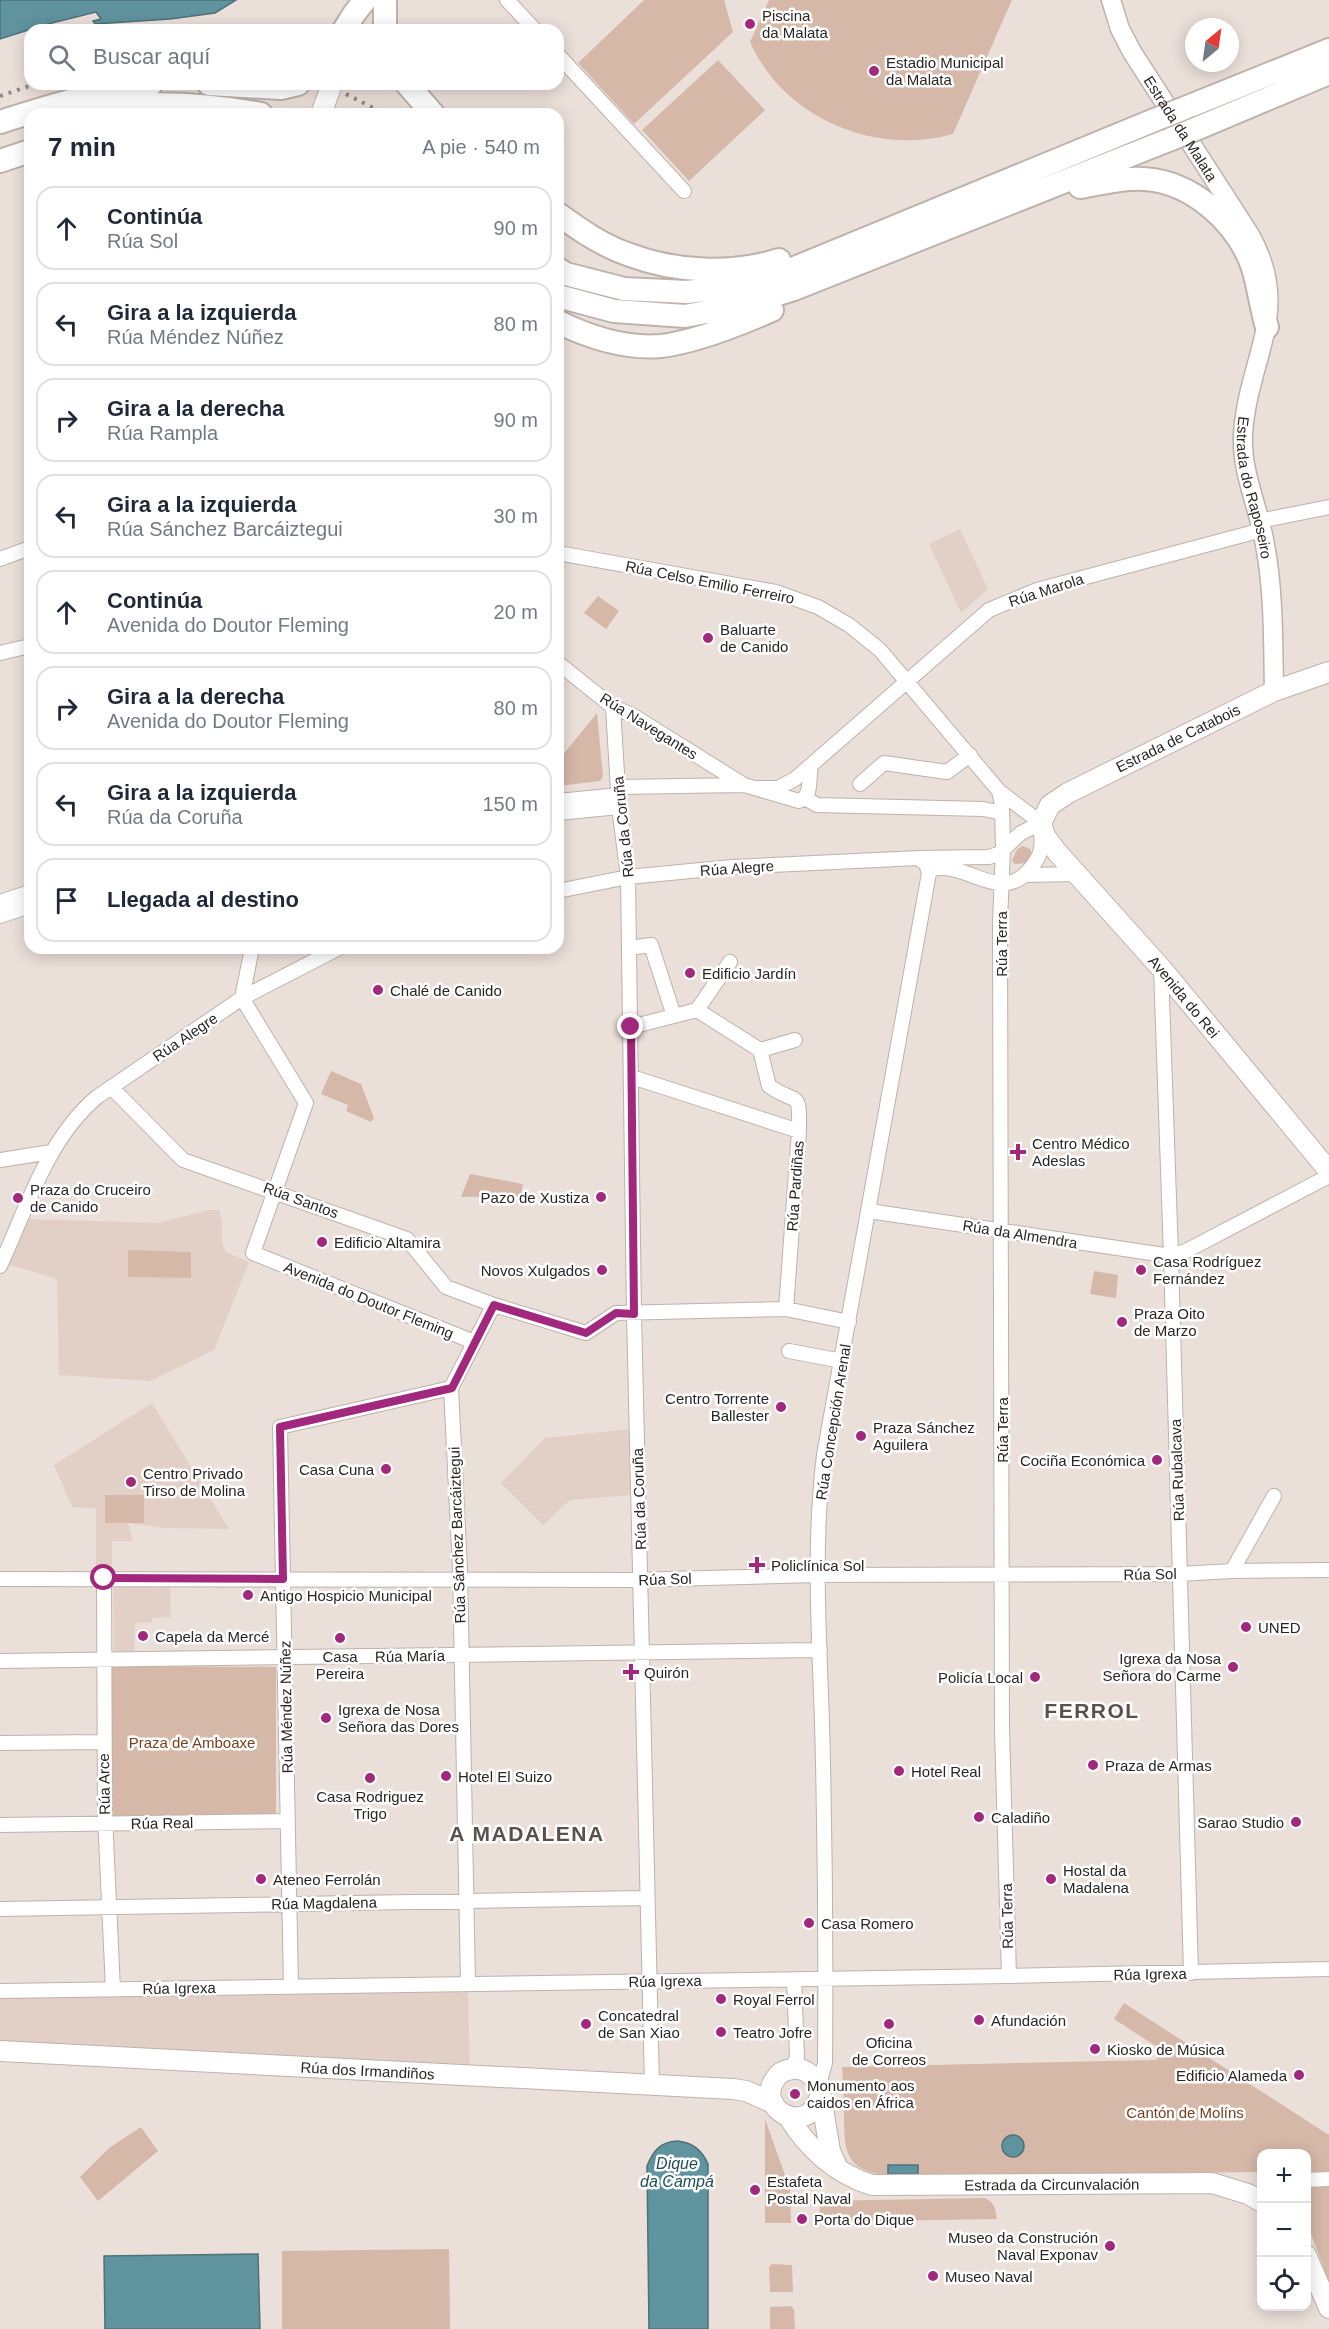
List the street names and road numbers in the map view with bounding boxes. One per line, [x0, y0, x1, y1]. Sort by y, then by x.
street label: Estrada da Malata [1141, 72, 1222, 185]
street label: Estrada do Raposeiro [1234, 415, 1276, 560]
street label: Rúa Celso Emilio Ferreiro [624, 557, 796, 607]
street label: Rúa Marola [1006, 570, 1086, 610]
street label: Rúa Navegantes [597, 689, 701, 763]
street label: Estrada de Catabois [1113, 701, 1243, 775]
street label: Rúa da Coruña [609, 775, 637, 878]
street label: Rúa Alegre [699, 857, 775, 879]
street label: Rúa Terra [993, 911, 1010, 977]
street label: Avenida do Rei [1145, 952, 1223, 1041]
street label: Rúa Alegre [149, 1009, 221, 1065]
street label: Rúa Pardiñas [783, 1140, 807, 1232]
street label: Rúa Santos [261, 1179, 341, 1221]
street label: Rúa da Almendra [961, 1217, 1079, 1252]
street label: Avenida do Doutor Fleming [282, 1258, 456, 1342]
street label: Rúa Concepción Arenal [812, 1343, 854, 1501]
street label: Rúa Terra [994, 1397, 1011, 1463]
street label: Rúa Rubalcava [1167, 1418, 1187, 1522]
street label: Rúa Sánchez Barcáiztegui [445, 1446, 469, 1624]
street label: Rúa da Coruña [629, 1447, 649, 1550]
street label: Rúa Sol [1123, 1565, 1177, 1583]
street label: Rúa Sol [638, 1570, 692, 1588]
street label: Rúa Méndez Núñez [276, 1641, 296, 1773]
street label: Rúa María [375, 1647, 446, 1665]
street label: Rúa Arce [95, 1753, 113, 1815]
street label: Rúa Real [131, 1814, 193, 1832]
street label: Rúa Terra [998, 1882, 1016, 1949]
street label: Rúa Magdalena [271, 1894, 378, 1912]
street label: Rúa Igrexa [1113, 1965, 1187, 1983]
street label: Rúa Igrexa [628, 1972, 702, 1990]
street label: Rúa Igrexa [142, 1979, 216, 1997]
street label: Rúa dos Irmandiños [300, 2058, 435, 2082]
street label: Estrada da Circunvalación [964, 2175, 1139, 2193]

